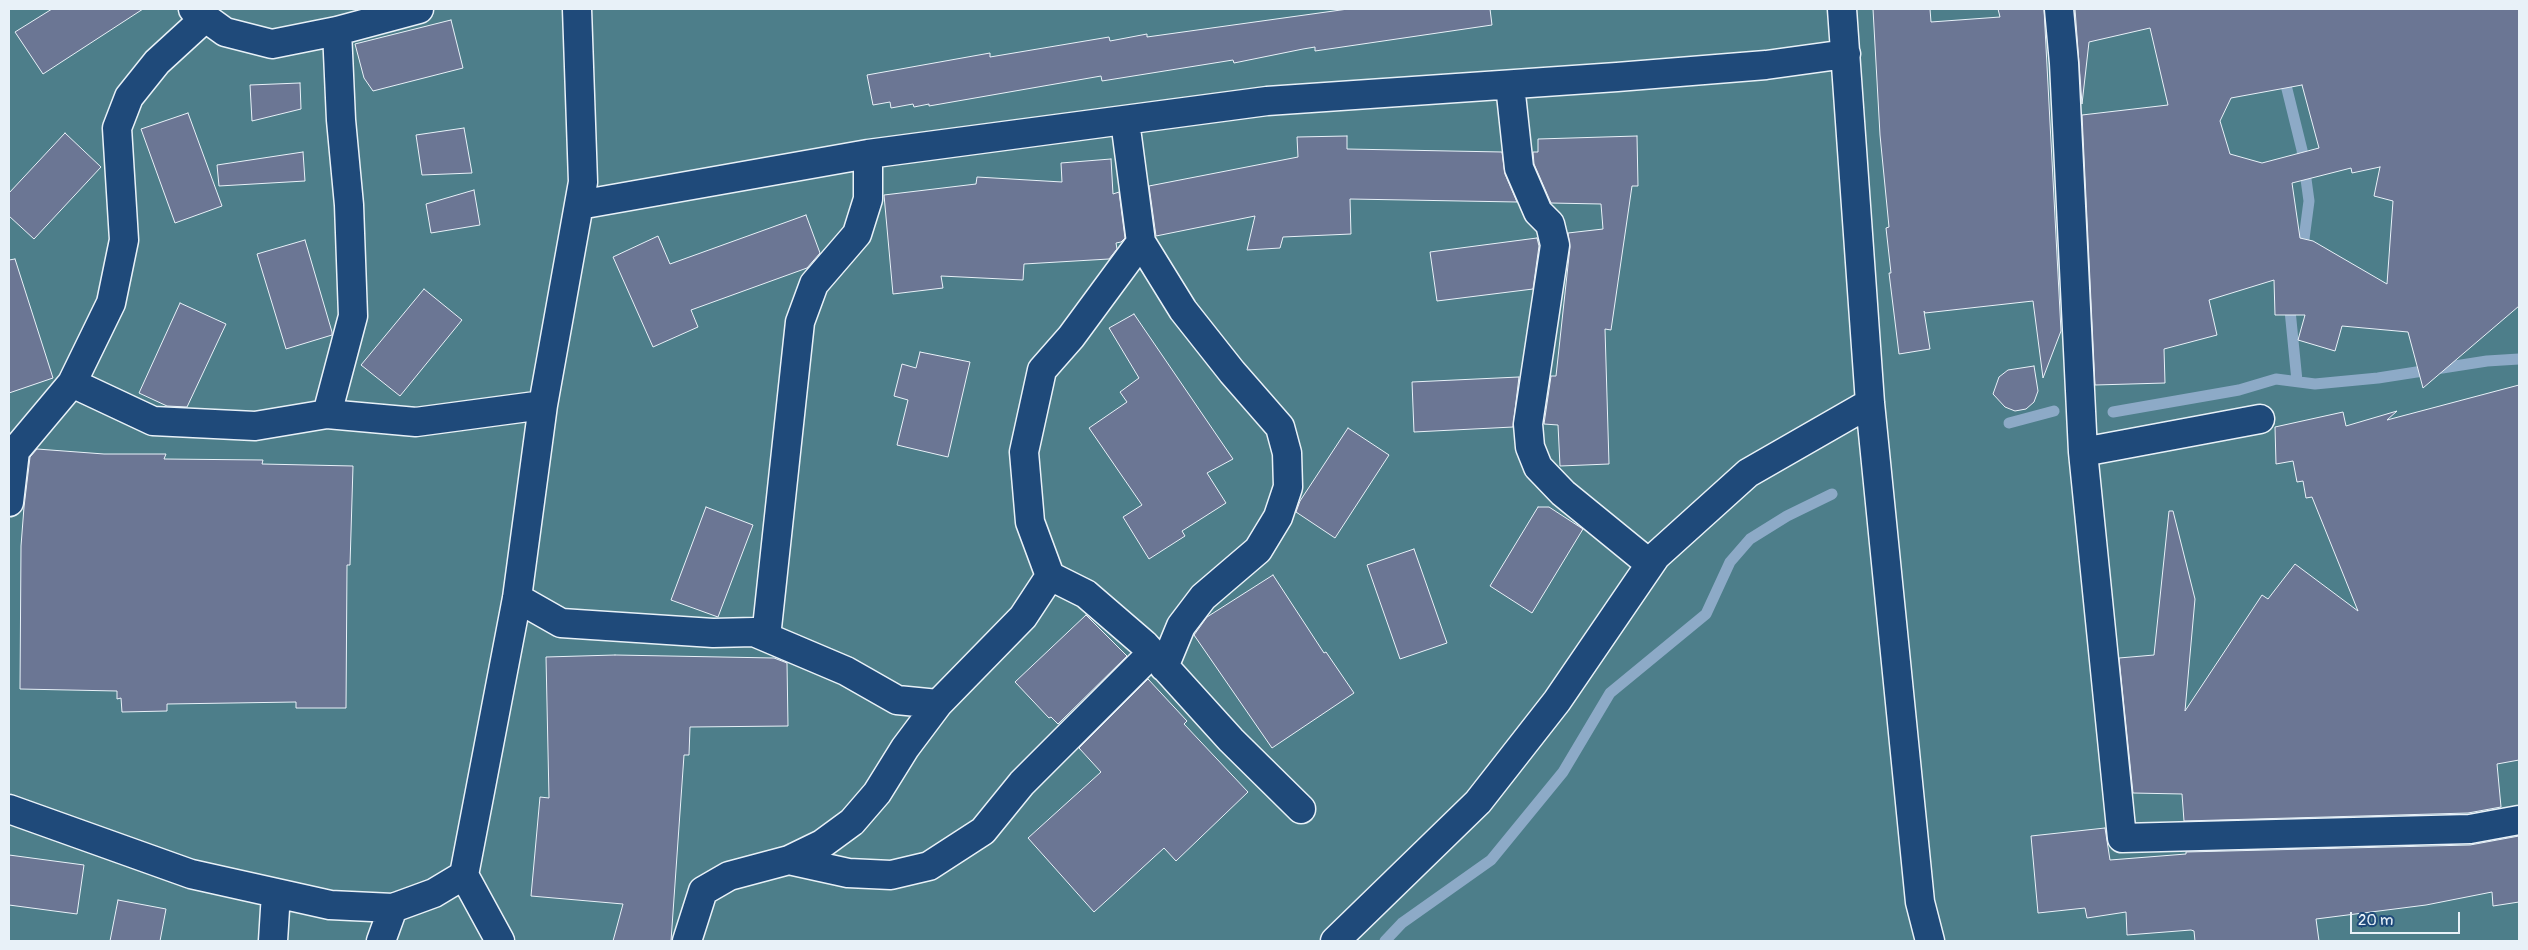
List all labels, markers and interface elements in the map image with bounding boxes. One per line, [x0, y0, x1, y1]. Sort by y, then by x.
scale bar [2353, 902, 2463, 934]
text: 20 m [2358, 911, 2393, 930]

